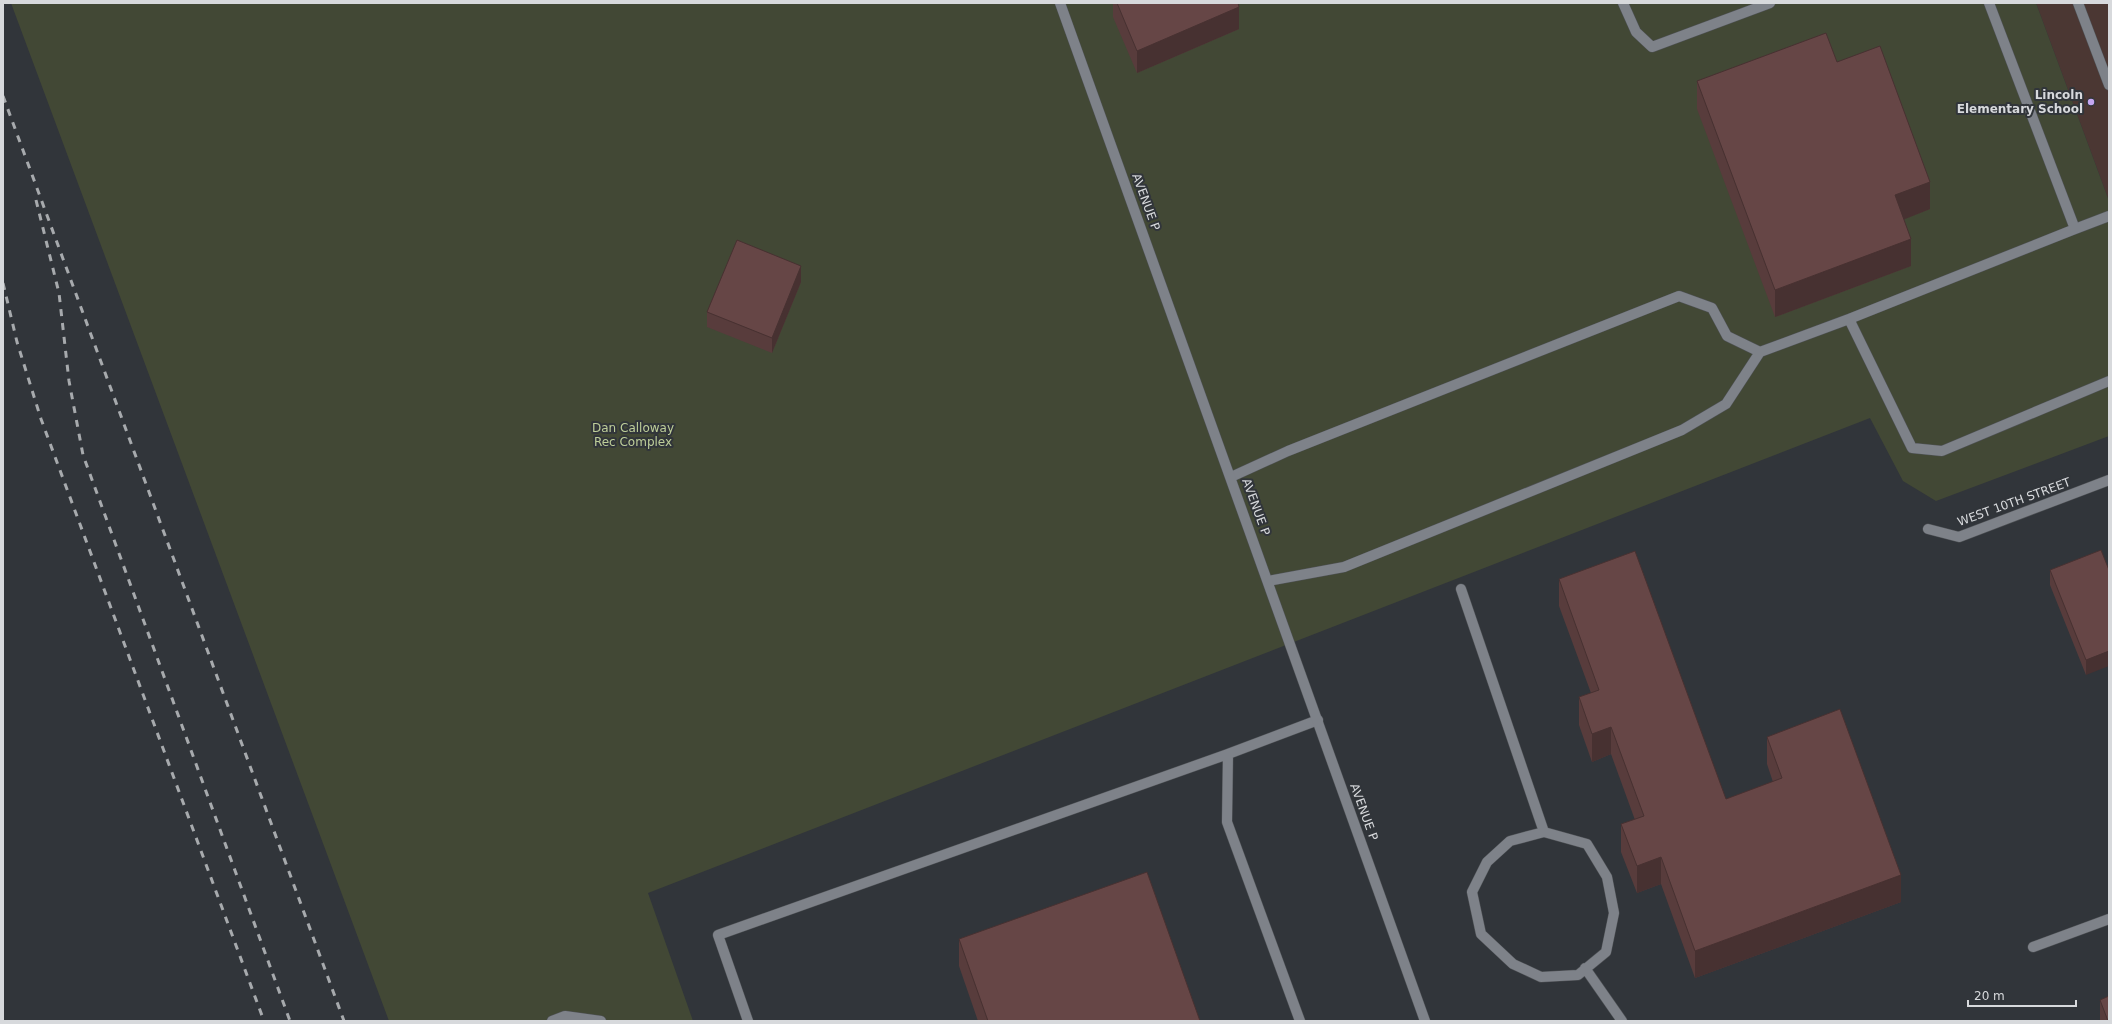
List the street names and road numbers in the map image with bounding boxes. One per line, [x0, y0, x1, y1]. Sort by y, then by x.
street label: AVENUE P [1129, 172, 1163, 232]
street label: WEST 10TH STREET [1955, 475, 2073, 529]
street label: AVENUE P [1239, 477, 1273, 537]
street label: AVENUE P [1347, 782, 1381, 842]

